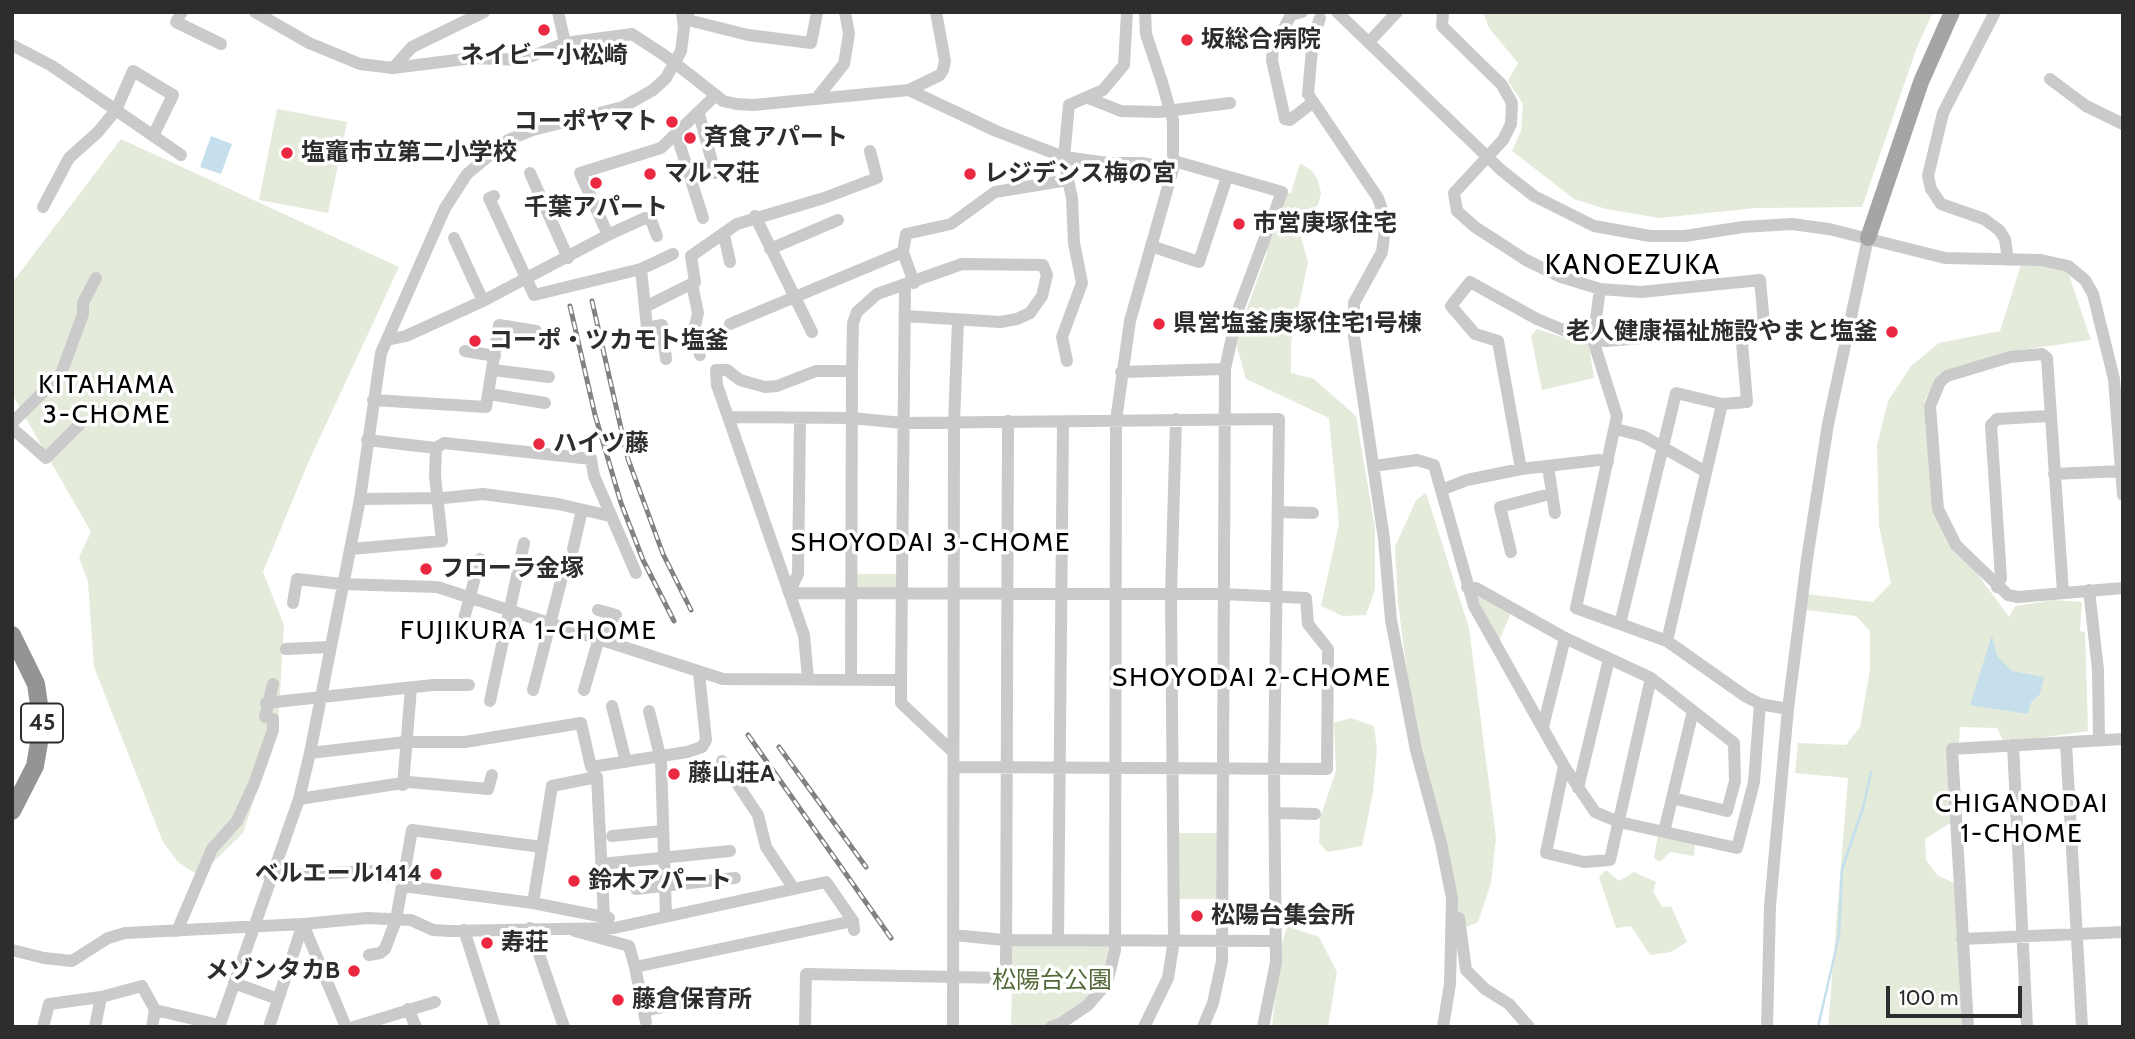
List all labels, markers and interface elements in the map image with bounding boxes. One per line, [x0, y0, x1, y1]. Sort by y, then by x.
marker: ネイビー小松崎 [536, 22, 552, 38]
place label: 坂総合病院 [1201, 26, 1321, 54]
marker: 坂総合病院 [1179, 32, 1195, 48]
place label: ネイビー小松崎 [460, 42, 628, 70]
place label: コーポヤマト [514, 108, 658, 136]
marker: コーポヤマト [664, 114, 680, 130]
place label: 斉食アパート [704, 124, 848, 152]
marker: 斉食アパート [682, 130, 698, 146]
place label: 塩竈市立第二小学校 [301, 139, 517, 167]
marker: 塩竈市立第二小学校 [279, 145, 295, 161]
place label: マルマ荘 [664, 160, 760, 188]
place label: レジデンス梅の宮 [984, 160, 1176, 188]
marker: マルマ荘 [642, 166, 658, 182]
marker: レジデンス梅の宮 [962, 166, 978, 182]
marker: 千葉アパート [588, 175, 604, 191]
place label: 千葉アパート [524, 194, 668, 222]
place label: 市営庚塚住宅 [1253, 210, 1397, 238]
marker: 市営庚塚住宅 [1231, 216, 1247, 232]
district label: KANOEZUKA [1546, 249, 1720, 283]
place label: 県営塩釜庚塚住宅1号棟 [1173, 310, 1422, 338]
marker: 県営塩釜庚塚住宅1号棟 [1151, 316, 1167, 332]
place label: 老人健康福祉施設やまと塩釜 [1566, 318, 1878, 346]
marker: 老人健康福祉施設やまと塩釜 [1884, 324, 1900, 340]
place label: コーポ・ツカモト塩釜 [489, 327, 729, 355]
marker: コーポ・ツカモト塩釜 [467, 333, 483, 349]
district label: KITAHAMA 3-CHOME [39, 369, 175, 430]
place label: ハイツ藤 [553, 430, 649, 458]
marker: ハイツ藤 [531, 436, 547, 452]
district label: SHOYODAI 3-CHOME [793, 527, 1069, 559]
place label: フローラ金塚 [440, 555, 584, 583]
marker: フローラ金塚 [418, 561, 434, 577]
district label: FUJIKURA 1-CHOME [402, 615, 656, 647]
district label: SHOYODAI 2-CHOME [1114, 662, 1390, 694]
road number: 45 [21, 704, 63, 743]
place label: 藤山荘A [688, 760, 775, 788]
marker: 藤山荘A [666, 766, 682, 782]
district label: CHIGANODAI 1-CHOME [1936, 788, 2108, 850]
place label: ベルエール1414 [255, 860, 422, 888]
marker: ベルエール1414 [428, 866, 444, 882]
place label: 鈴木アパート [588, 867, 732, 895]
marker: 鈴木アパート [566, 873, 582, 889]
place label: 松陽台集会所 [1211, 902, 1355, 930]
marker: 松陽台集会所 [1189, 908, 1205, 924]
place label: 寿荘 [501, 929, 549, 957]
marker: 寿荘 [479, 935, 495, 951]
place label: メゾンタカB [205, 957, 340, 985]
marker: メゾンタカB [346, 963, 362, 979]
park label: 松陽台公園 [992, 967, 1112, 995]
scale bar [1890, 972, 2026, 1016]
text: 100 m [1899, 985, 1958, 1010]
place label: 藤倉保育所 [632, 986, 752, 1014]
marker: 藤倉保育所 [610, 992, 626, 1008]

